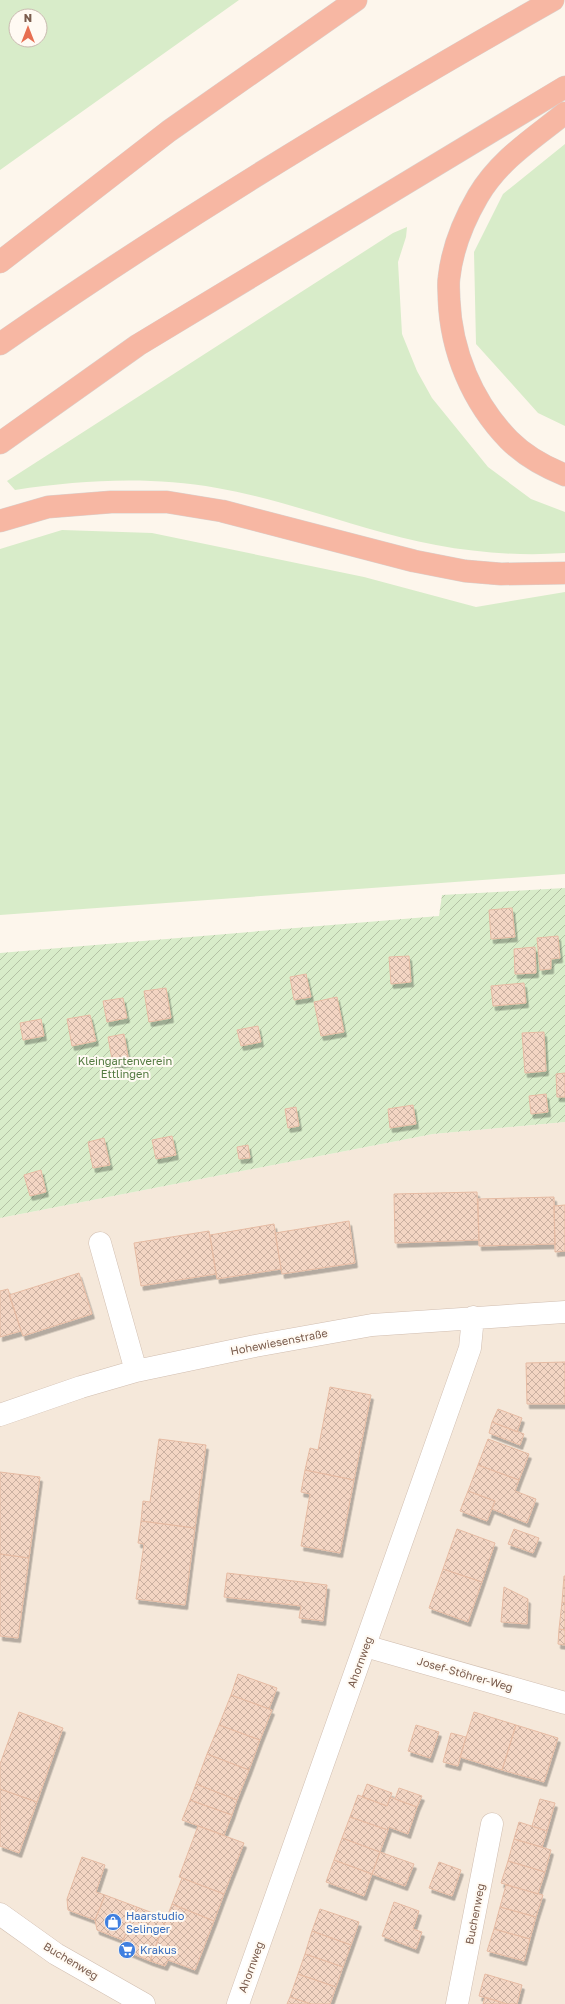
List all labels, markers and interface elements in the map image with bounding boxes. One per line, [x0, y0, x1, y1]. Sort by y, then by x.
north arrow [8, 8, 48, 48]
text: N [24, 11, 32, 24]
park label: Kleingartenverein Ettlingen [78, 1054, 172, 1080]
street label: Hohewiesenstraße [229, 1326, 329, 1357]
street label: Ahornweg [344, 1634, 375, 1689]
street label: Josef-Stöhrer-Weg [416, 1654, 515, 1693]
street label: Buchenweg [462, 1882, 487, 1945]
place label: Haarstudio Selinger [126, 1909, 185, 1935]
shop icon: Haarstudio Selinger [103, 1912, 123, 1932]
street label: Buchenweg [41, 1939, 101, 1982]
street label: Ahornweg [235, 1939, 266, 1994]
supermarket icon: Krakus [117, 1940, 137, 1960]
place label: Krakus [140, 1943, 177, 1956]

